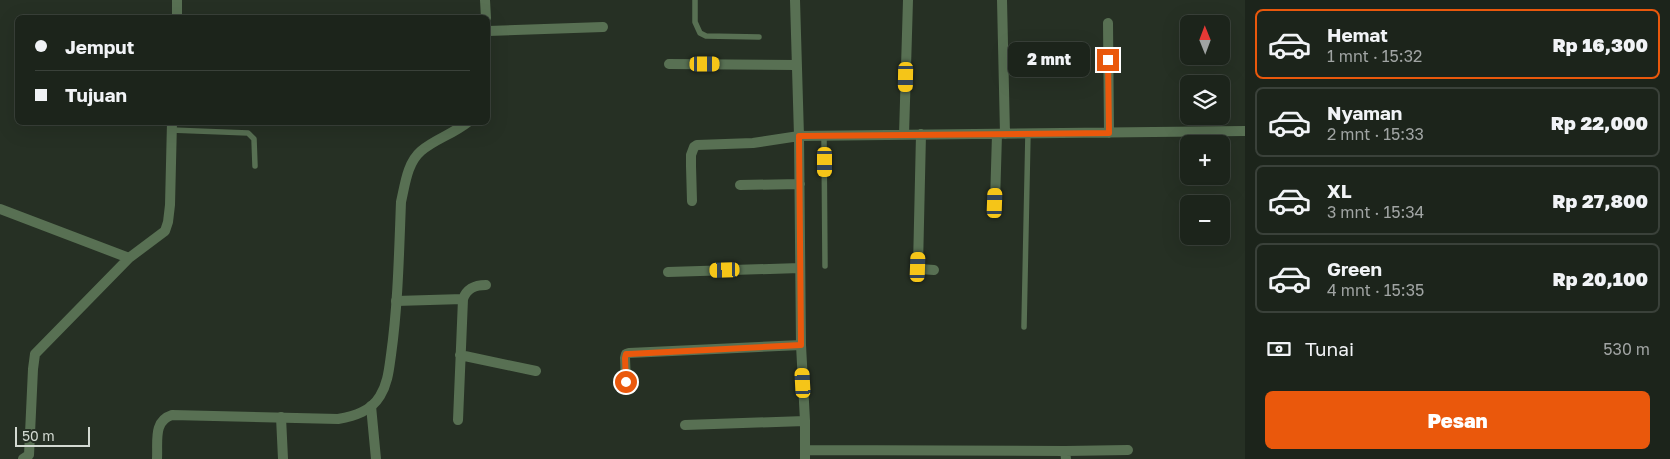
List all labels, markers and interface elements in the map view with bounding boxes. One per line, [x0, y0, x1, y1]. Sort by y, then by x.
north arrow [1180, 15, 1230, 65]
map controls [1180, 15, 1230, 245]
icon: car [1267, 22, 1312, 67]
text: Hemat [1327, 23, 1388, 46]
text: Rp 16,300 [1552, 33, 1648, 56]
text: Jemput [65, 35, 134, 58]
callout: 2 mnt [1008, 42, 1090, 78]
text: 1 mnt · 15:32 [1327, 46, 1422, 66]
text: 2 mnt [1027, 49, 1071, 69]
route end [1097, 49, 1119, 71]
car [690, 57, 720, 72]
car [898, 62, 913, 92]
button: layers [1180, 75, 1230, 125]
text: Tujuan [65, 83, 127, 106]
icon: car [1267, 100, 1312, 145]
text: Nyaman [1327, 101, 1402, 124]
text: Rp 22,000 [1551, 111, 1648, 134]
text: 2 mnt · 15:33 [1327, 124, 1424, 144]
button: + [1180, 135, 1230, 185]
car [817, 147, 832, 177]
icon: car [1267, 178, 1312, 223]
text: XL [1327, 179, 1352, 202]
car [986, 188, 1003, 218]
text: Rp 27,800 [1552, 189, 1648, 212]
button: − [1180, 195, 1230, 245]
text: 3 mnt · 15:34 [1327, 202, 1424, 222]
car [909, 252, 926, 282]
icon: car [1267, 256, 1312, 301]
text: Green [1327, 257, 1382, 280]
car [709, 262, 740, 278]
text: Rp 20,100 [1552, 267, 1648, 290]
text: 4 mnt · 15:35 [1327, 280, 1424, 300]
icon: cash [1265, 335, 1293, 363]
text: Tunai [1305, 337, 1354, 360]
text: 530 m [1603, 339, 1650, 359]
car [794, 368, 811, 398]
route start [615, 371, 637, 393]
button: Pesan [1265, 391, 1650, 449]
scale bar [15, 424, 90, 447]
text: 50 m [22, 427, 55, 444]

